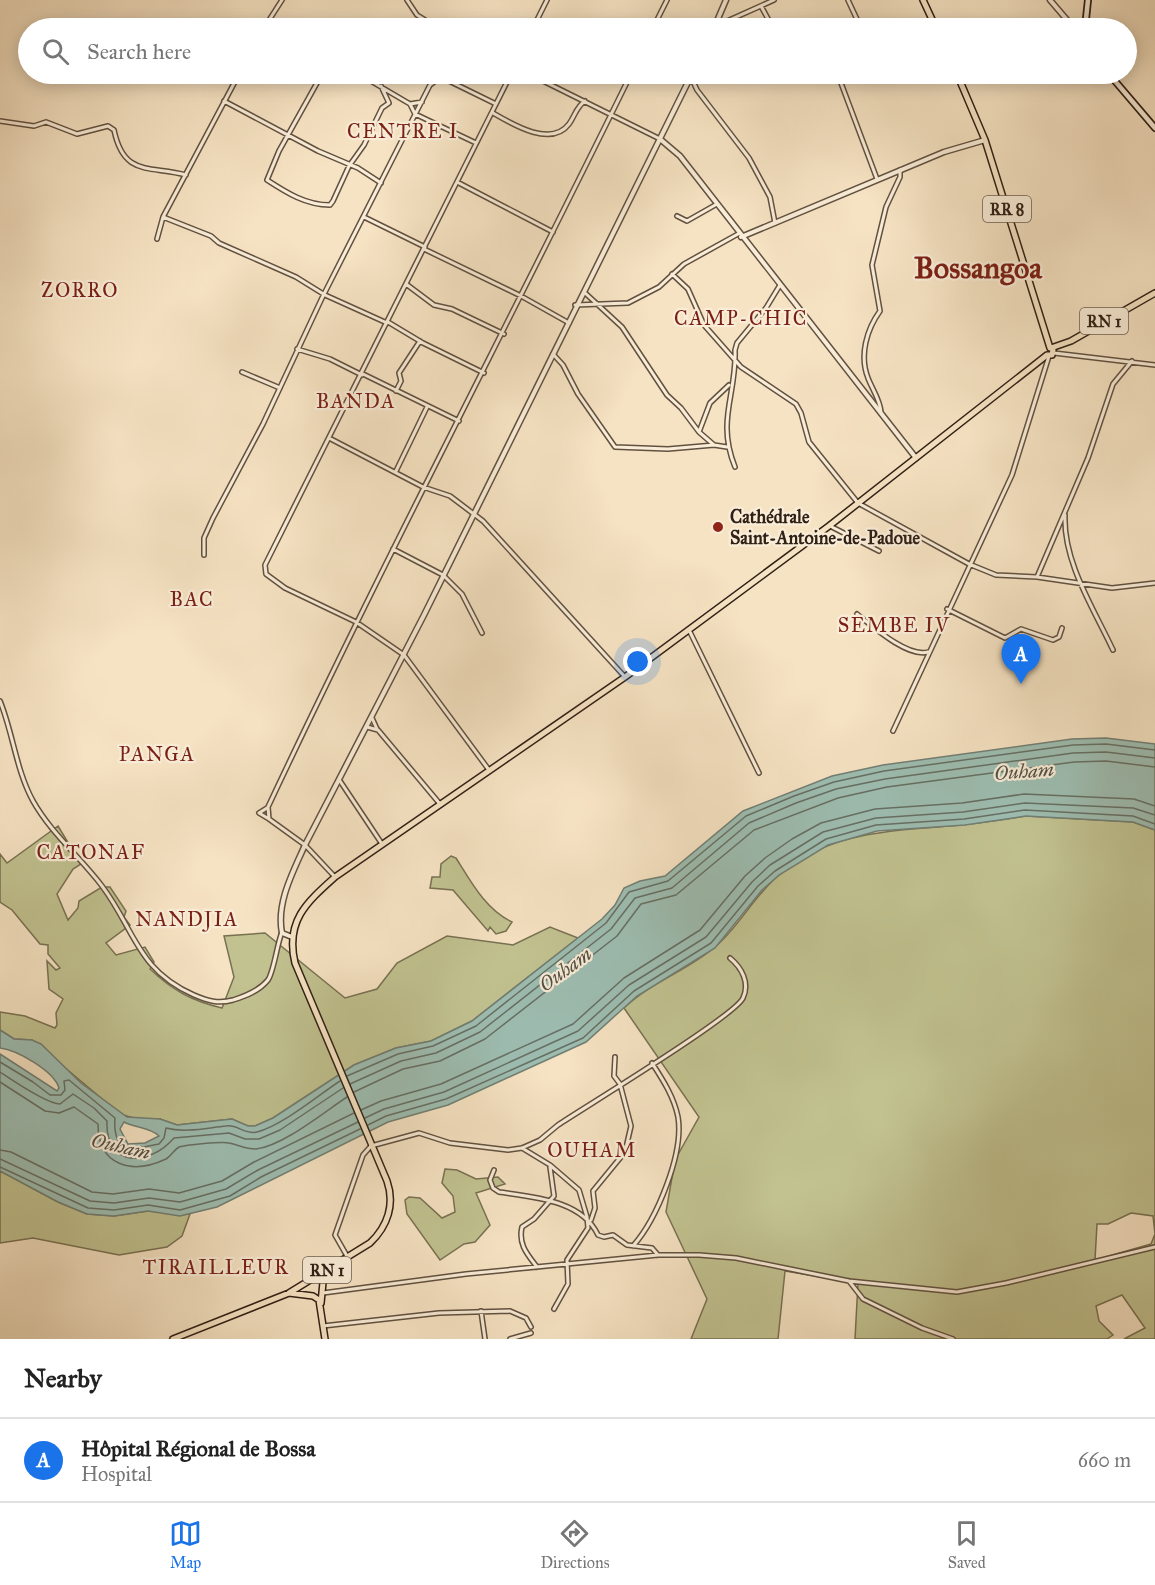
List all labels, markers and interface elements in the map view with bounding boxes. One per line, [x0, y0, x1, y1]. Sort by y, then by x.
search box [18, 18, 1137, 84]
icon: search [39, 35, 72, 68]
text: Search here [87, 38, 191, 65]
district label: CENTRE I [347, 119, 459, 143]
road number: RR 8 [983, 196, 1031, 222]
district label: Bossangoa [914, 250, 1043, 286]
district label: ZORRO [41, 278, 119, 302]
district label: CAMP-CHIC [674, 306, 808, 330]
road number: RN 1 [1080, 308, 1128, 334]
district label: BANDA [316, 389, 396, 413]
place label: Cathédrale Saint-Antoine-de-Padoue [730, 506, 921, 549]
marker: Cathédrale Saint-Antoine-de-Padoue [711, 520, 725, 534]
district label: BAC [170, 587, 214, 611]
district label: SEMBE IV [838, 613, 950, 637]
pin: A [1002, 634, 1040, 684]
your location [623, 647, 652, 676]
district label: PANGA [119, 742, 195, 766]
water label: Ouham [993, 757, 1055, 785]
district label: CATONAF [36, 840, 146, 864]
district label: NANDJIA [135, 907, 239, 932]
water label: Ouham [534, 942, 596, 996]
water label: Ouham [89, 1128, 153, 1164]
district label: OUHAM [547, 1138, 637, 1162]
district label: TIRAILLEUR [143, 1255, 289, 1279]
road number: RN 1 [303, 1257, 351, 1283]
text: Nearby [24, 1362, 102, 1394]
text: Hôpital Régional de Bossa [81, 1435, 316, 1462]
text: A [37, 1448, 50, 1472]
text: 660 m [1078, 1448, 1131, 1472]
text: Hospital [81, 1462, 152, 1486]
tab: Map [169, 1517, 202, 1572]
tab: Directions [540, 1517, 609, 1572]
tab: Saved [948, 1517, 986, 1572]

